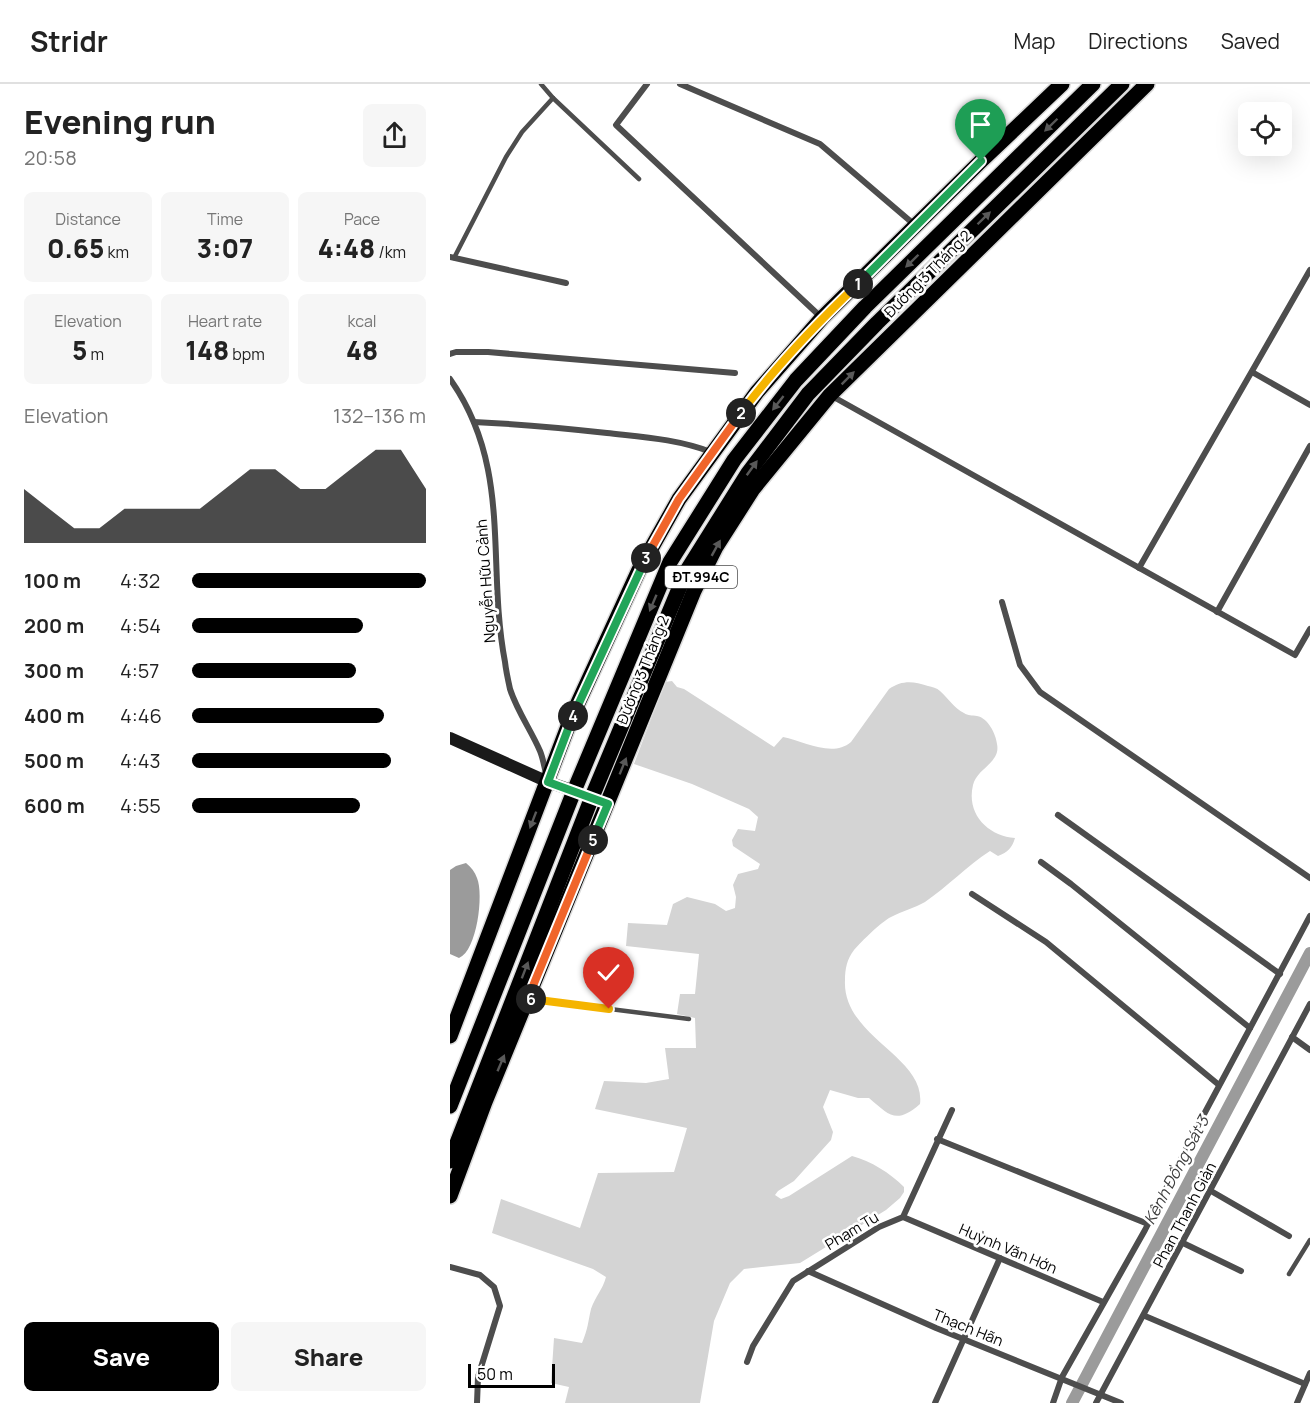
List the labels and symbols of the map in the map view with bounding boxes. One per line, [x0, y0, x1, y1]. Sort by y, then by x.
pin [955, 99, 1006, 161]
one-way arrow [1044, 118, 1059, 132]
one-way arrow [977, 212, 991, 226]
street label: Đường 3 Tháng 2 [879, 225, 976, 322]
one-way arrow [904, 254, 919, 268]
pin: 1 [843, 269, 873, 299]
one-way arrow [840, 372, 854, 386]
one-way arrow [772, 395, 785, 411]
pin: 2 [726, 398, 756, 428]
one-way arrow [745, 461, 757, 476]
street label: Nguyễn Hữu Cảnh [471, 518, 500, 644]
one-way arrow [711, 540, 721, 557]
pin: 3 [631, 543, 661, 573]
road number: ĐT.994C [665, 566, 737, 588]
one-way arrow [648, 594, 657, 612]
street label: Đường 3 Tháng 2 [611, 612, 674, 727]
pin: 4 [558, 701, 588, 731]
one-way arrow [619, 757, 628, 775]
one-way arrow [528, 812, 538, 830]
pin: 5 [578, 825, 608, 855]
pin [583, 947, 634, 1009]
one-way arrow [520, 960, 530, 978]
pin: 6 [516, 984, 546, 1014]
one-way arrow [496, 1054, 506, 1072]
water label: Kênh Đồng Sát 3 [1138, 1110, 1215, 1228]
street label: Phan Thanh Giản [1148, 1158, 1221, 1271]
street label: Phạm Tu [821, 1206, 882, 1255]
street label: Huỳnh Văn Hớn [956, 1218, 1061, 1279]
street label: Thạch Hãn [930, 1304, 1006, 1351]
scale bar [468, 1361, 555, 1388]

